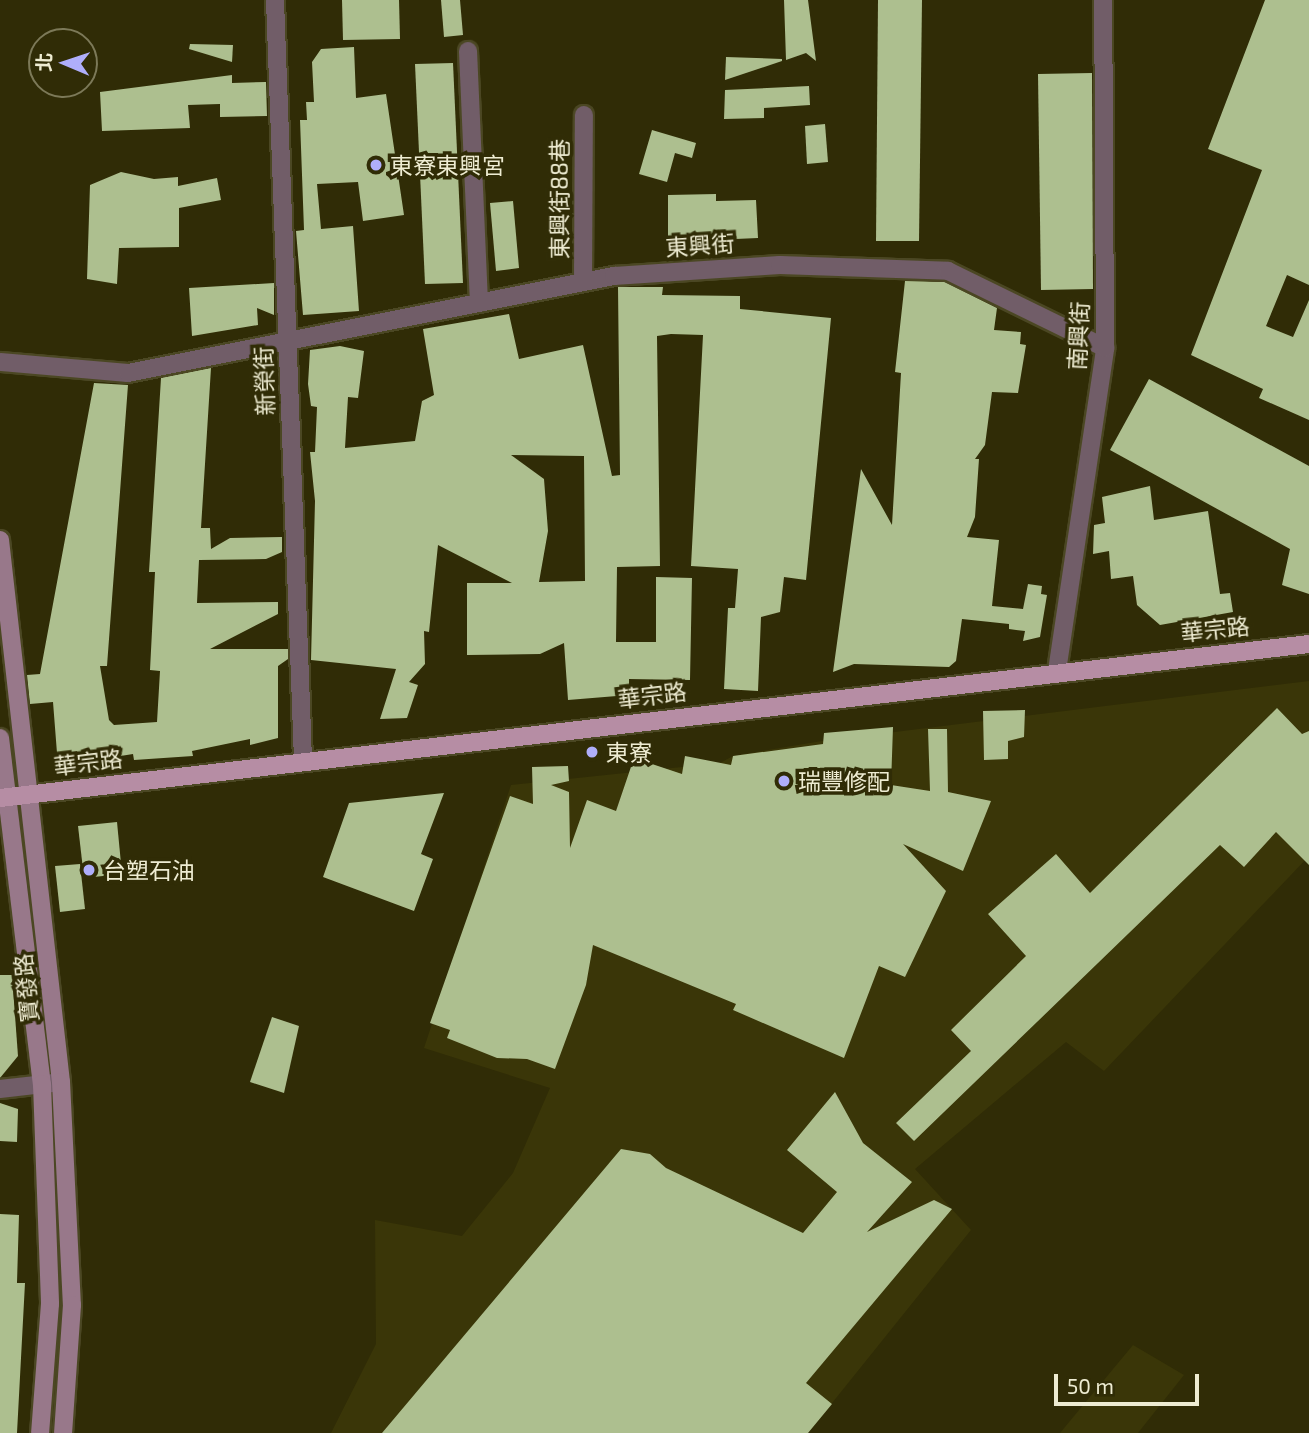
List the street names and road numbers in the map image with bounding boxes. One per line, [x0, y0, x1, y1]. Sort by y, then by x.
street label: 東興街88巷 [545, 139, 573, 259]
street label: 東興街 [665, 229, 735, 261]
street label: 南興街 [1062, 301, 1094, 371]
street label: 新榮街 [249, 346, 279, 416]
street label: 華宗路 [1179, 612, 1251, 646]
street label: 華宗路 [616, 677, 688, 713]
street label: 華宗路 [52, 744, 124, 780]
street label: 寶發路 [9, 952, 43, 1024]

